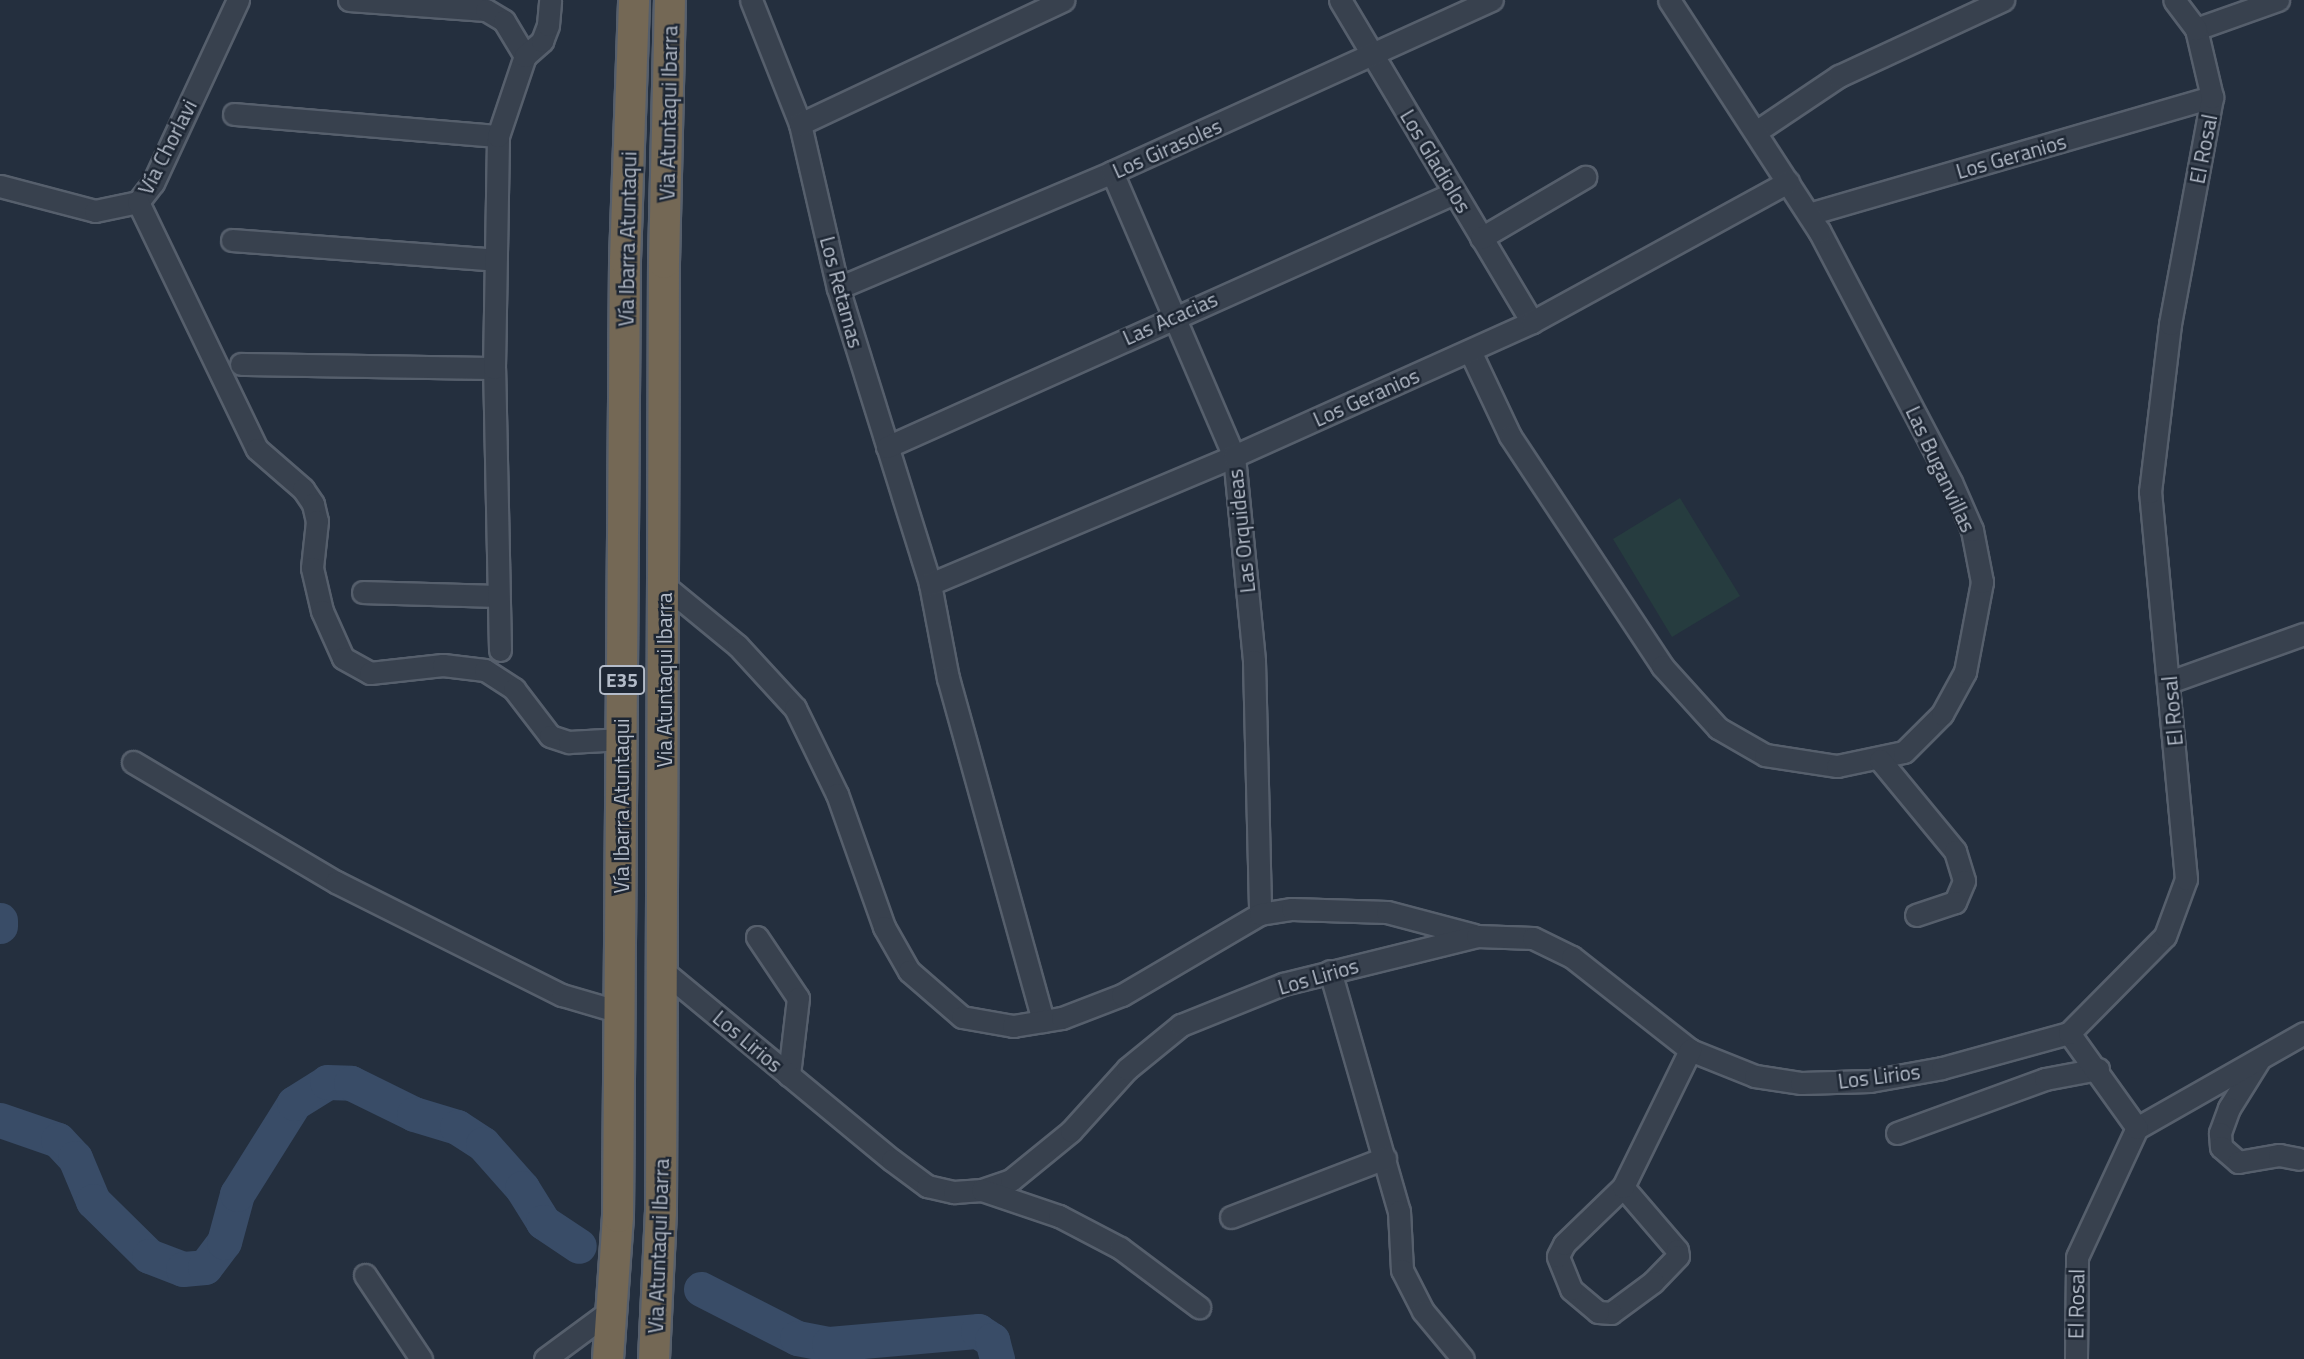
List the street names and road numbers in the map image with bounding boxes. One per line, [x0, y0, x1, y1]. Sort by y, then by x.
street label: Via Atuntaqui Ibarra [654, 25, 682, 201]
street label: Vía Chorlavi [132, 95, 202, 199]
street label: Los Gladiolos [1395, 105, 1477, 217]
street label: El Rosal [2184, 112, 2222, 186]
street label: Los Girasoles [1109, 113, 1225, 183]
street label: Los Geranios [1953, 128, 2069, 184]
street label: Vía Ibarra Atuntaqui [613, 151, 641, 327]
street label: Los Retamas [815, 233, 869, 351]
street label: Las Acacias [1119, 286, 1221, 350]
street label: Los Geranios [1309, 362, 1423, 432]
street label: Las Buganvillas [1901, 402, 1981, 536]
street label: Las Orquideas [1222, 468, 1260, 594]
street label: Via Atuntaqui Ibarra [651, 593, 677, 767]
road number: E35 [598, 664, 646, 695]
street label: El Rosal [2156, 675, 2188, 747]
street label: Vía Ibarra Atuntaqui [608, 719, 634, 893]
street label: Los Lirios [1275, 952, 1361, 1000]
street label: Los Lirios [708, 1005, 788, 1077]
street label: Los Lirios [1836, 1058, 1922, 1094]
street label: Via Atuntaqui Ibarra [642, 1158, 674, 1334]
street label: El Rosal [2063, 1269, 2089, 1339]

